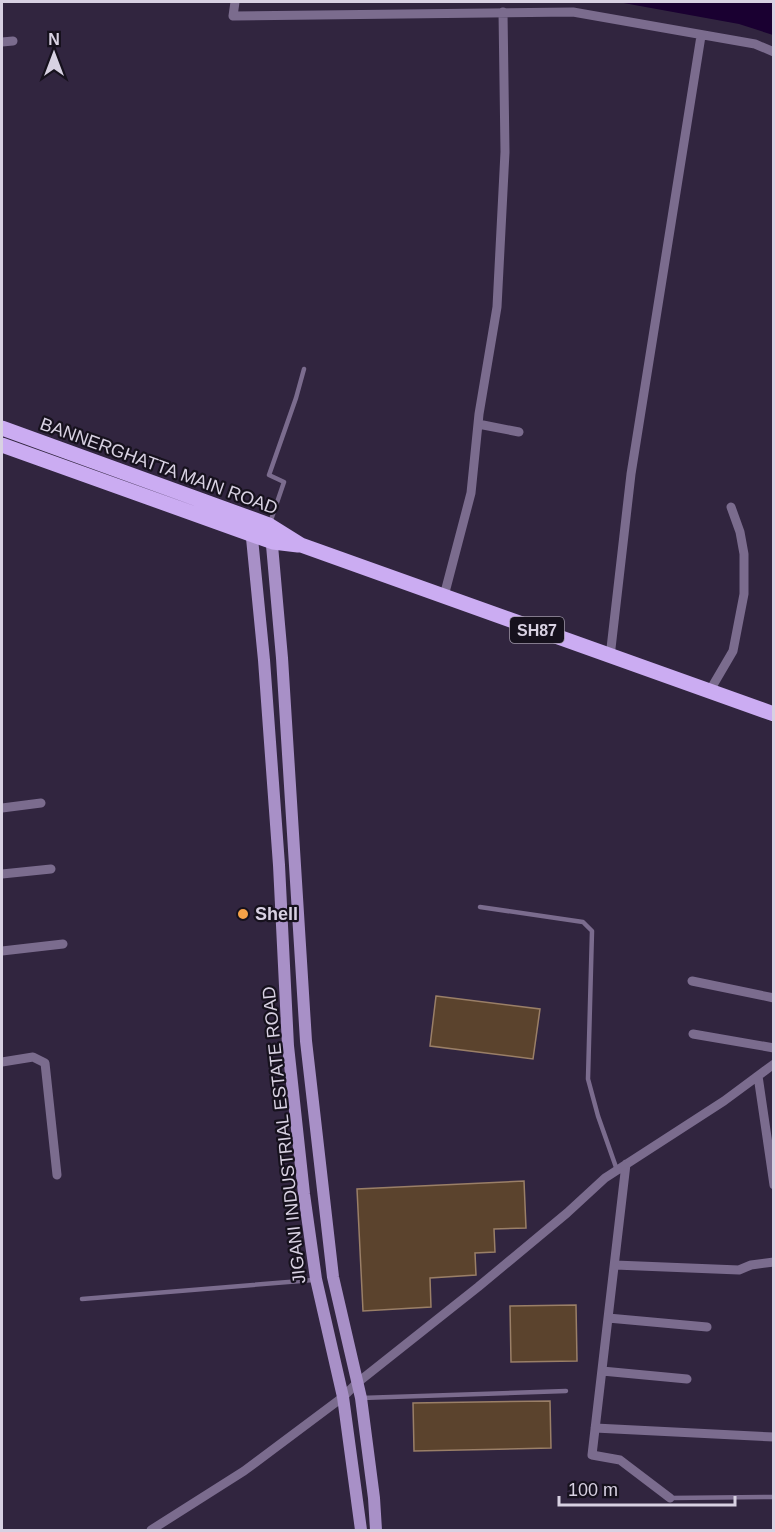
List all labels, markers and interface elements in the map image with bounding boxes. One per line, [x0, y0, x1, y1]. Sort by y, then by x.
north arrow [24, 24, 84, 84]
text: N [48, 31, 60, 48]
street label: BANNERGHATTA MAIN ROAD [37, 414, 281, 518]
road number: SH87 [510, 617, 564, 643]
place label: Shell [255, 904, 298, 924]
marker: Shell [236, 907, 250, 921]
street label: JIGANI INDUSTRIAL ESTATE ROAD [258, 985, 310, 1285]
scale bar [559, 1469, 734, 1507]
text: 100 m [568, 1480, 618, 1500]

